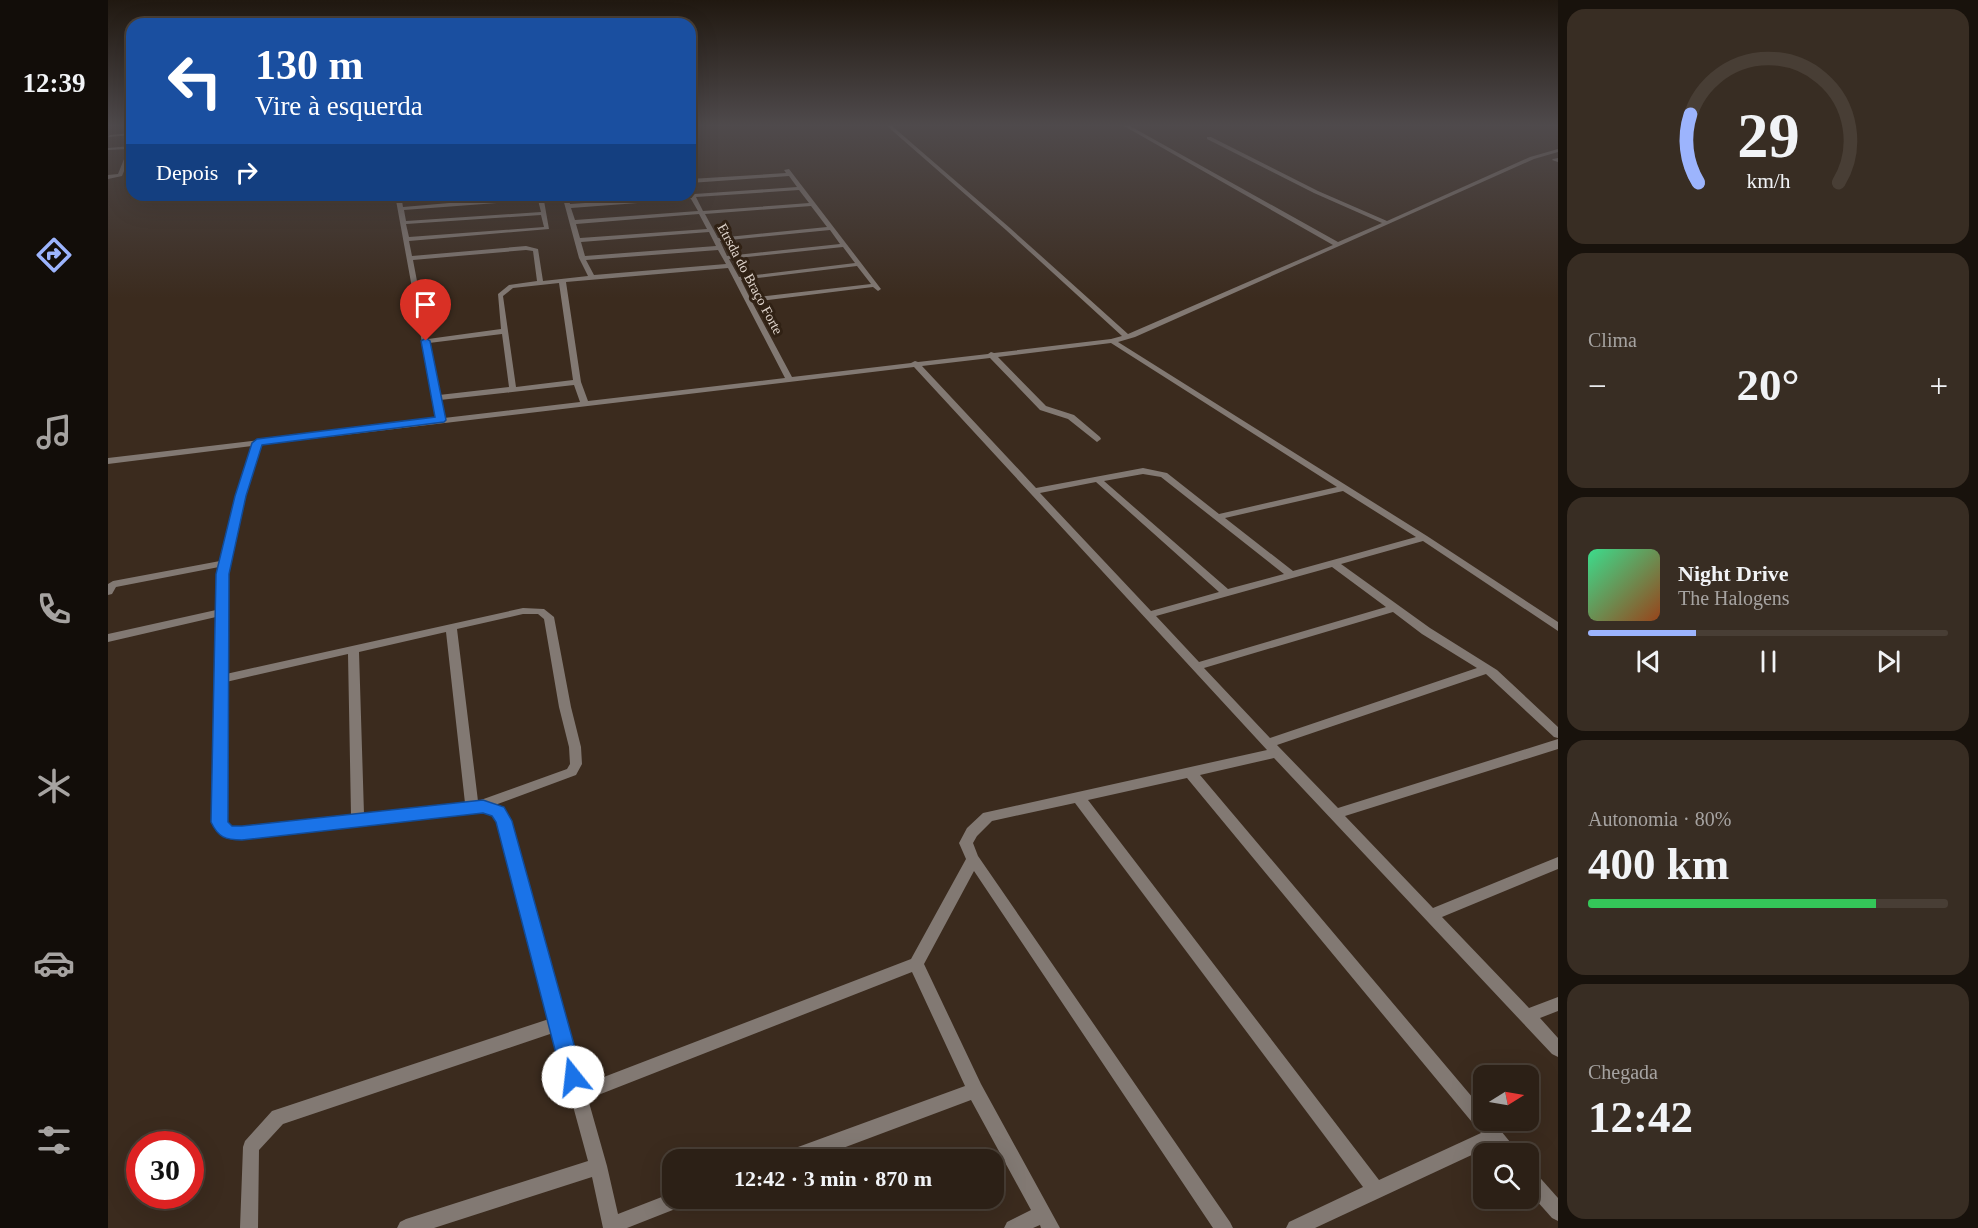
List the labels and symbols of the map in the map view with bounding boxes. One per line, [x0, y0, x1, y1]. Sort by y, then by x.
street label: Etrsda do Braço Forte [714, 221, 786, 337]
pin [400, 279, 451, 341]
position arrow [541, 1045, 605, 1109]
north arrow [1473, 1065, 1539, 1131]
speed limit sign: 30 [126, 1131, 204, 1209]

